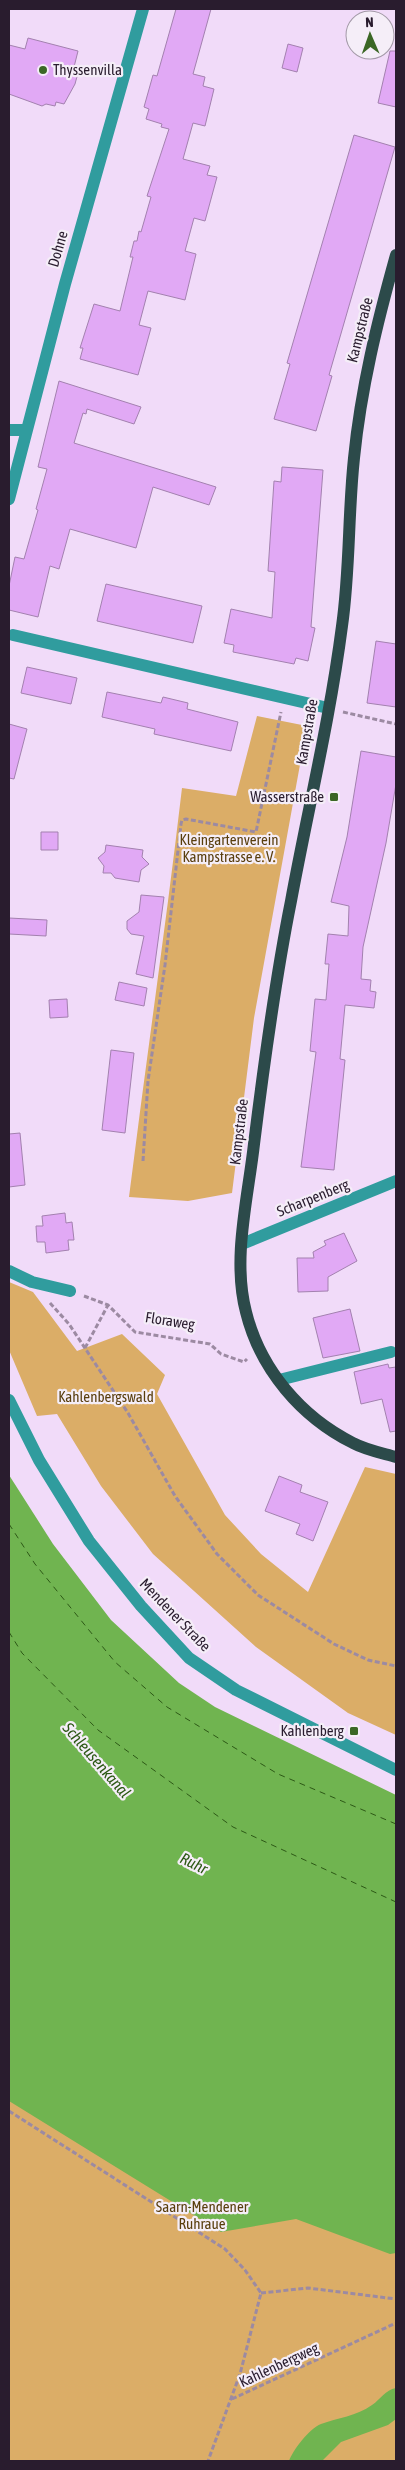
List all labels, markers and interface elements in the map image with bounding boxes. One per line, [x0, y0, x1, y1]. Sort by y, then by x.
north arrow [345, 10, 395, 60]
text: N [365, 14, 374, 30]
place label: Thyssenvilla [53, 61, 122, 78]
marker: Thyssenvilla [37, 64, 49, 76]
street label: Dohne [44, 229, 71, 269]
street label: Kampstraße [343, 295, 376, 364]
street label: Kampstraße [292, 698, 321, 766]
place label: Wasserstraße [250, 788, 324, 805]
marker: Wasserstraße [328, 791, 340, 803]
park label: Kleingartenverein Kampstrasse e. V. [179, 831, 279, 865]
street label: Kampstraße [226, 1098, 251, 1166]
street label: Scharpenberg [274, 1175, 352, 1220]
street label: Floraweg [144, 1308, 197, 1333]
park label: Kahlenbergswald [58, 1388, 154, 1405]
street label: Mendener Straße [137, 1575, 214, 1655]
water label: Schleusenkanal [59, 1718, 135, 1801]
place label: Kahlenberg [280, 1722, 345, 1739]
marker: Kahlenberg [348, 1725, 360, 1737]
water label: Ruhr [177, 1849, 212, 1878]
park label: Saarn-Mendener Ruhraue [156, 2198, 249, 2232]
street label: Kahlenbergweg [236, 2339, 322, 2390]

